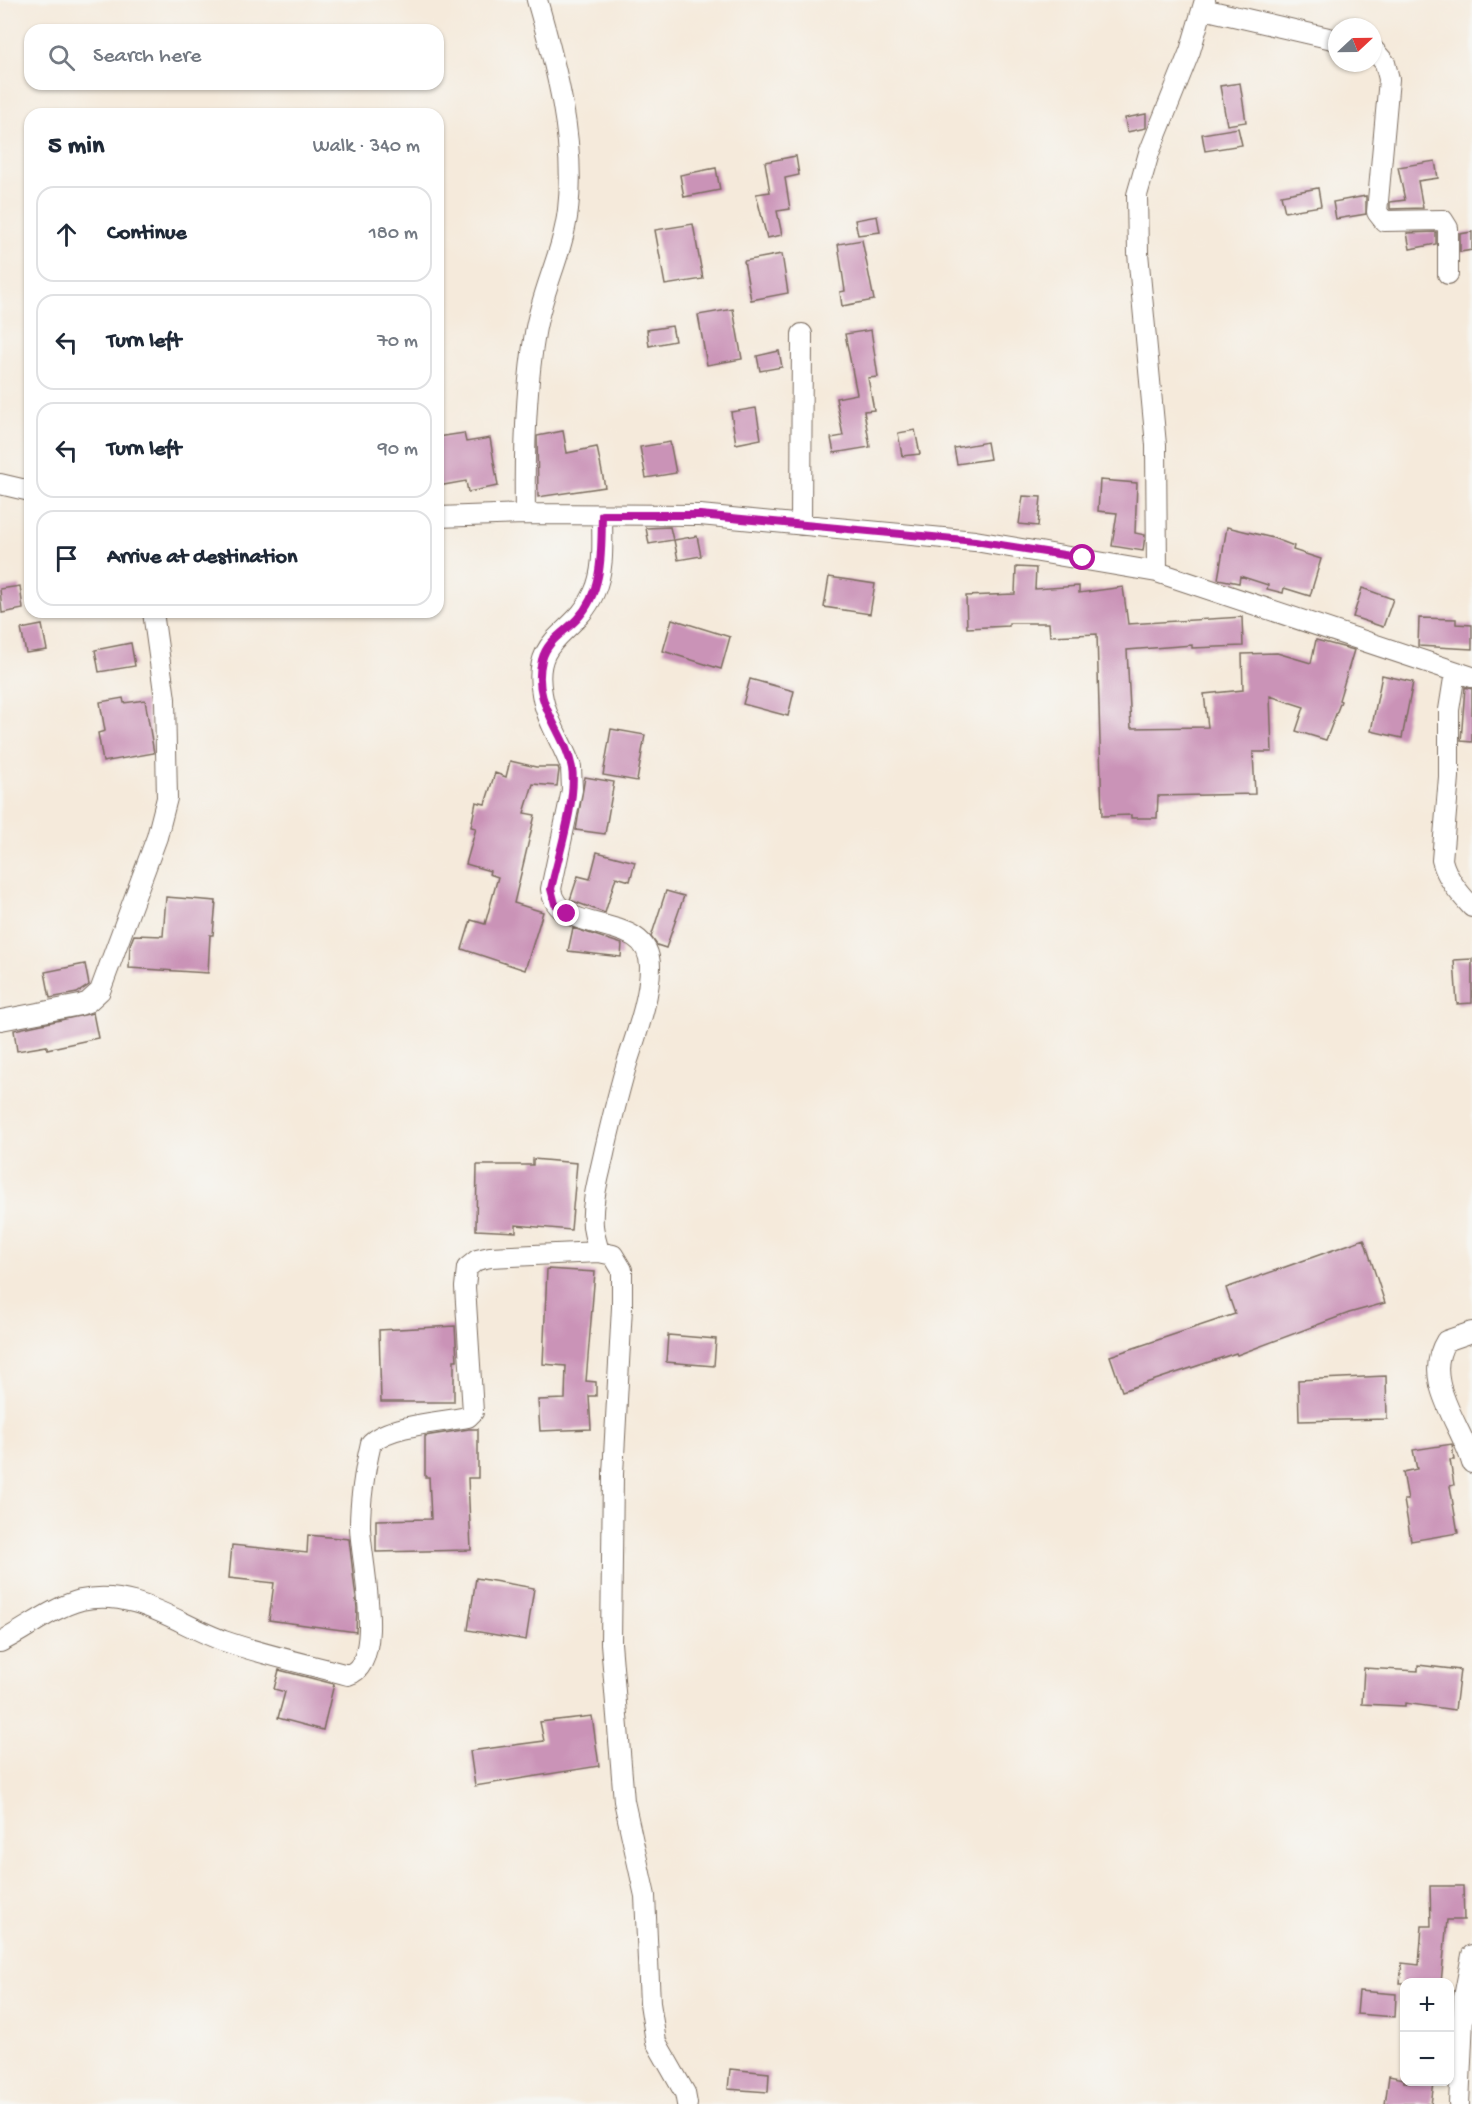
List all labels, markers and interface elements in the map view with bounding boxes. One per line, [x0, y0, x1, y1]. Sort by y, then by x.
north arrow [1328, 18, 1382, 72]
search box [24, 24, 444, 90]
icon: search [45, 41, 78, 74]
text: Search here [93, 44, 201, 70]
text: 5 min [48, 132, 104, 163]
text: Walk · 340 m [313, 136, 420, 159]
icon: ahead [50, 218, 83, 251]
text: Continue [107, 221, 187, 247]
text: 180 m [369, 223, 418, 246]
icon: left [50, 326, 83, 359]
text: Turn left [107, 329, 181, 355]
text: 70 m [377, 331, 418, 354]
icon: left [50, 434, 83, 467]
text: Turn left [107, 437, 181, 463]
text: 90 m [378, 439, 418, 462]
icon: arrive [50, 542, 83, 575]
route start [1069, 544, 1095, 570]
text: Arrive at destination [107, 545, 297, 571]
route end [553, 900, 579, 926]
map controls [1400, 1978, 1454, 2086]
button: + [1400, 1978, 1454, 2032]
button: − [1400, 2032, 1454, 2086]

